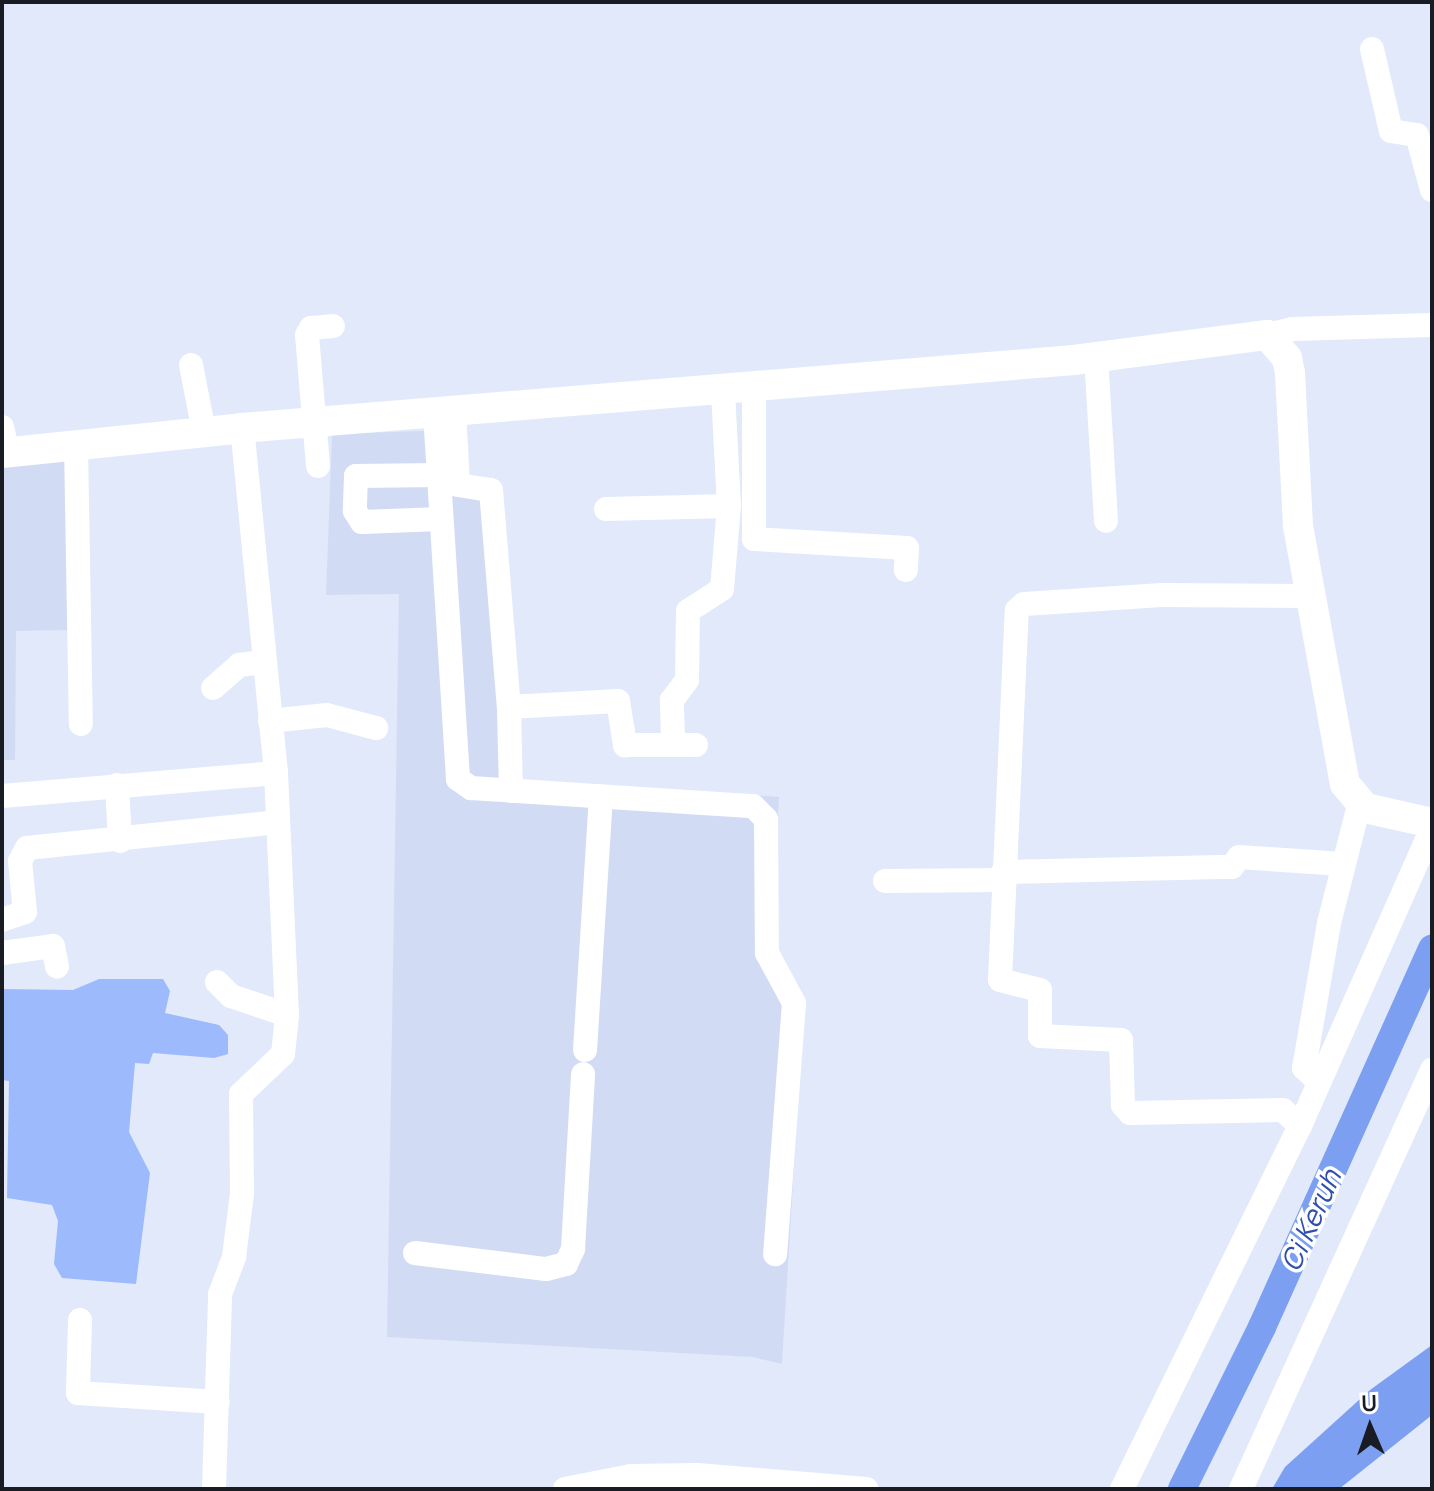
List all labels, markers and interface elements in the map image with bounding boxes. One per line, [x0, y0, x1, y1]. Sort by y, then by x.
water label: Ci Keruh [1273, 1164, 1347, 1276]
north arrow [1330, 1387, 1410, 1467]
text: U [1361, 1388, 1378, 1418]

